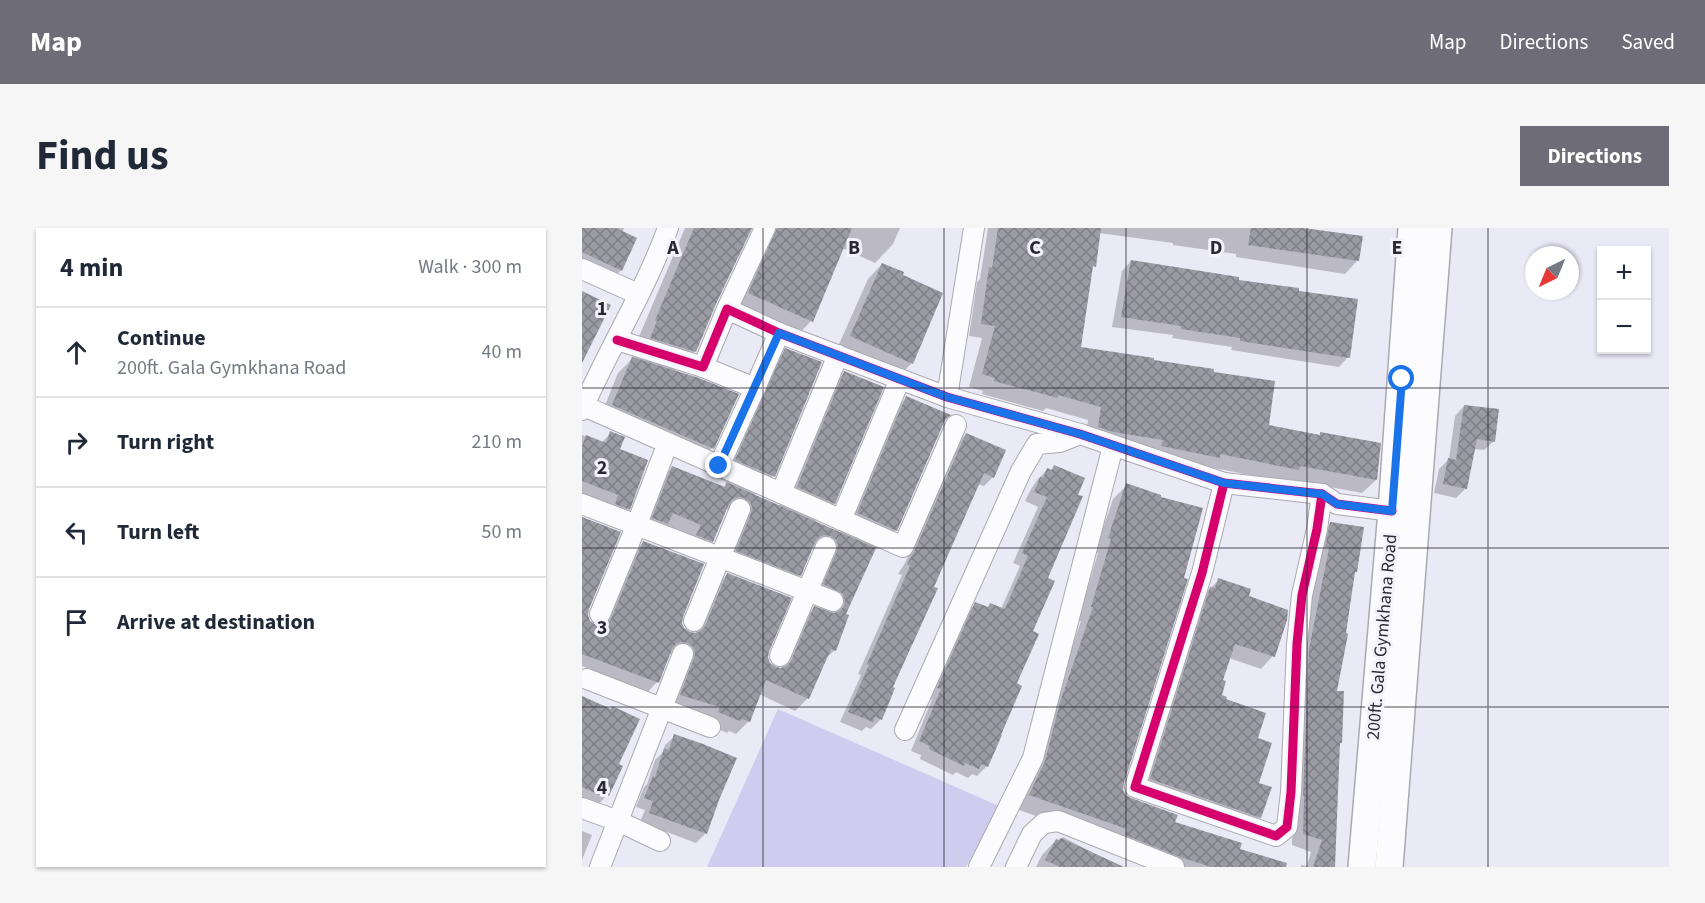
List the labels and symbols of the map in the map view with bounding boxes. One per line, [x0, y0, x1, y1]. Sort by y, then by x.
text: A [666, 234, 679, 262]
text: B [848, 234, 860, 262]
text: C [1029, 234, 1041, 262]
text: D [1210, 234, 1222, 262]
text: E [1392, 234, 1402, 262]
north arrow [1525, 246, 1579, 300]
text: 1 [597, 295, 607, 323]
route start [1388, 365, 1414, 391]
route end [705, 452, 731, 478]
text: 2 [597, 454, 607, 482]
street label: 200ft. Gala Gymkhana Road [1361, 533, 1403, 741]
text: 3 [597, 614, 607, 642]
text: 4 [597, 774, 608, 802]

